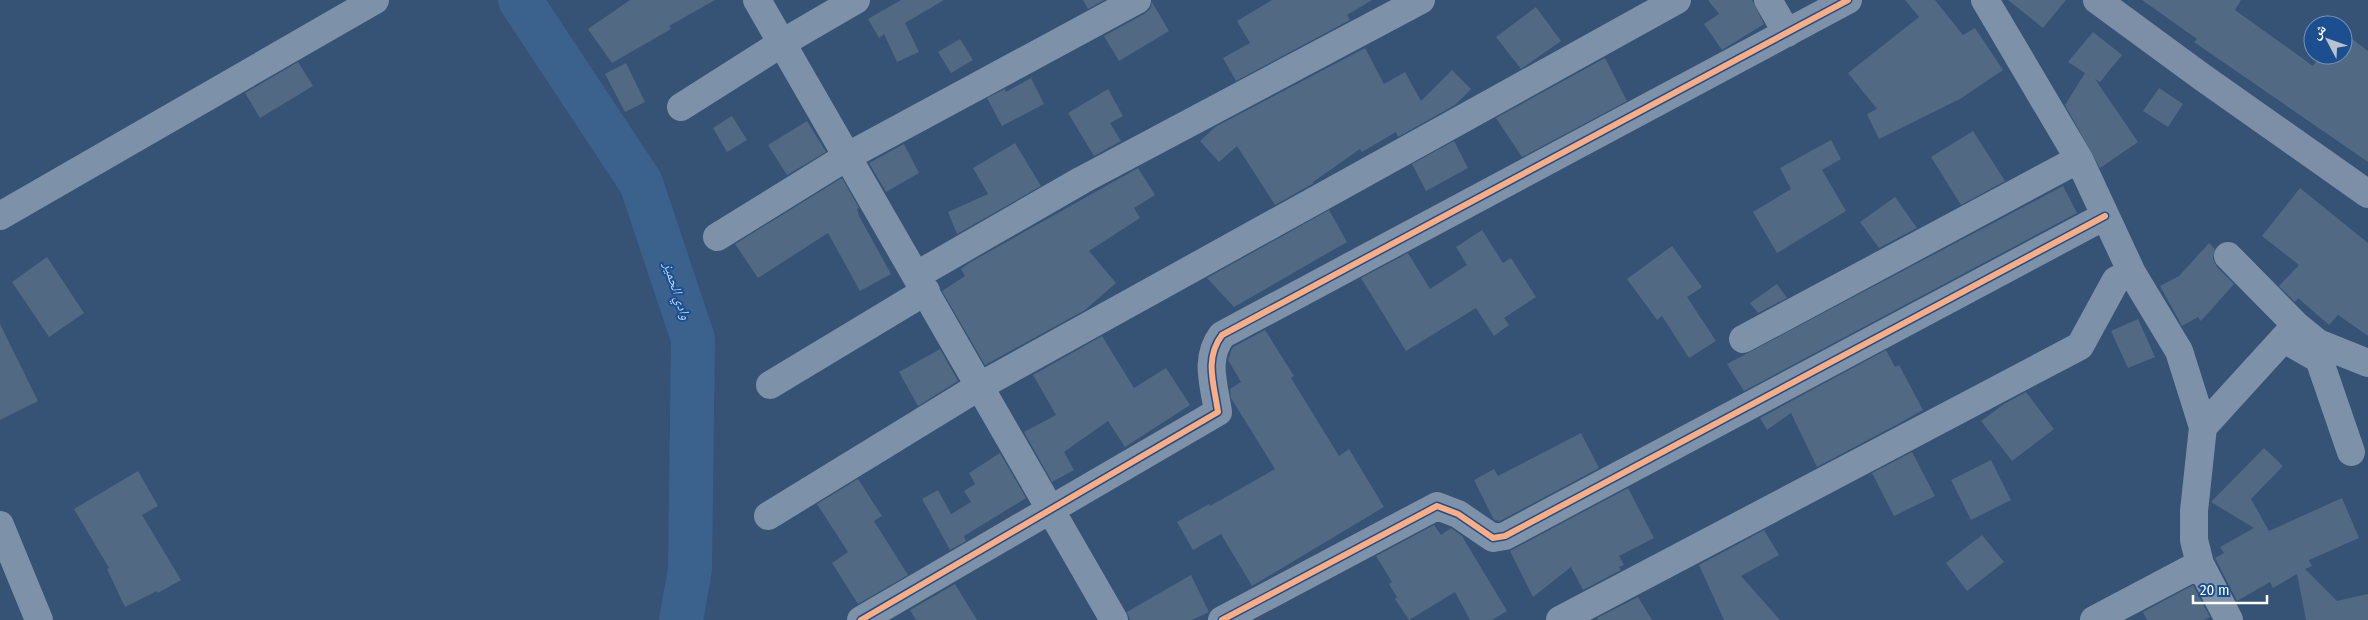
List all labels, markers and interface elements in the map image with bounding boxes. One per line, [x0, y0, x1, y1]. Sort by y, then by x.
north arrow [2303, 15, 2353, 65]
text: ش [2307, 21, 2330, 43]
water label: وادي الحميز [657, 259, 694, 323]
scale bar [2193, 572, 2267, 604]
text: 20 m [2200, 581, 2230, 599]

